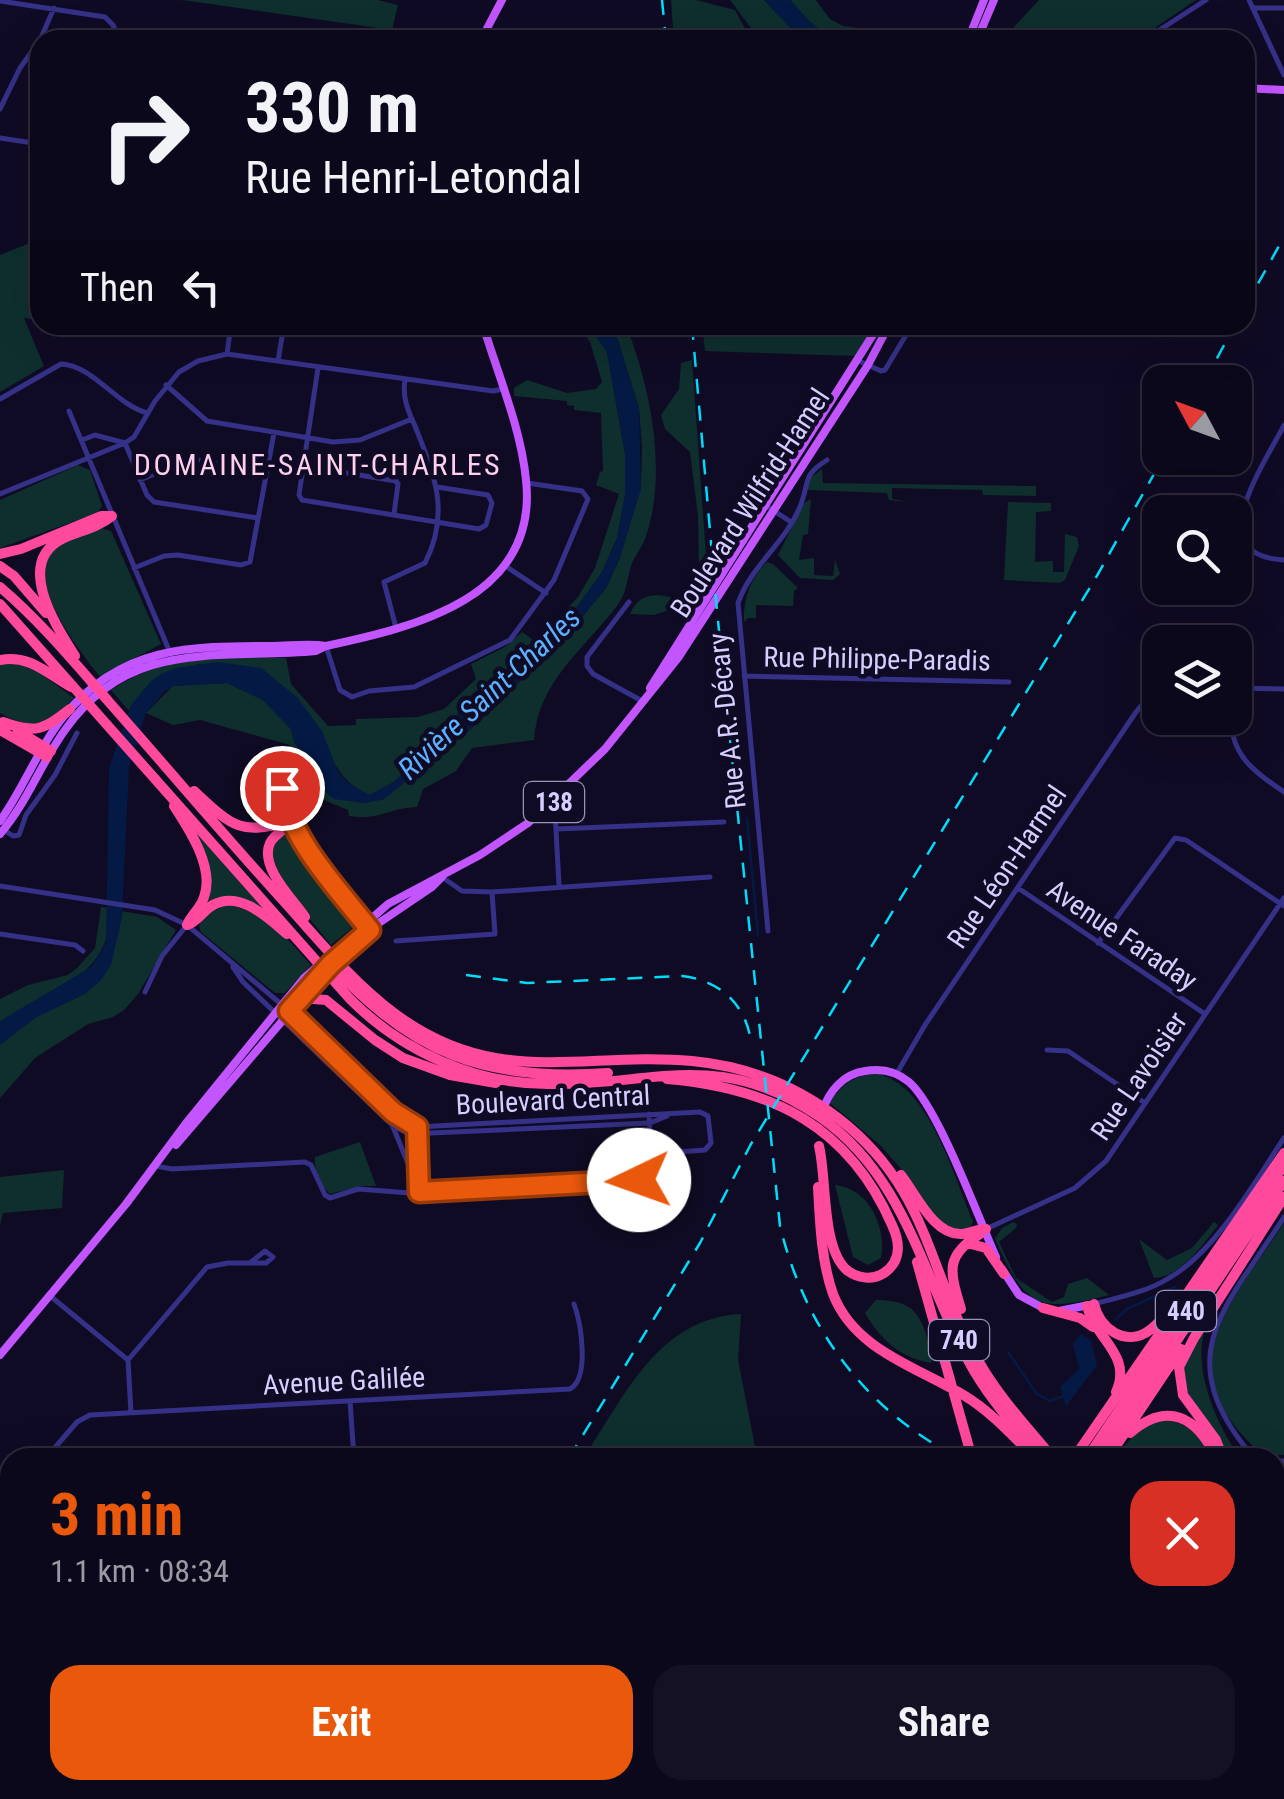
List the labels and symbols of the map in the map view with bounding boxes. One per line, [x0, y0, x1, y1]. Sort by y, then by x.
north arrow [1142, 365, 1252, 475]
street label: Boulevard Wilfrid-Hamel [664, 382, 836, 624]
district label: DOMAINE-SAINT-CHARLES [134, 447, 502, 482]
water label: Rivière Saint-Charles [391, 600, 587, 786]
street label: Rue A.R.-Décary [701, 631, 753, 811]
street label: Rue Philippe-Paradis [763, 641, 991, 677]
pin [240, 746, 325, 831]
street label: Rue Léon-Harmel [941, 779, 1073, 955]
road number: 138 [524, 782, 584, 822]
street label: Avenue Faraday [1041, 873, 1203, 997]
street label: Rue Lavoisier [1084, 1006, 1194, 1146]
street label: Boulevard Central [455, 1078, 651, 1122]
position arrow [587, 1128, 691, 1232]
road number: 440 [1156, 1291, 1216, 1331]
road number: 740 [929, 1320, 989, 1360]
street label: Avenue Galilée [262, 1360, 426, 1402]

